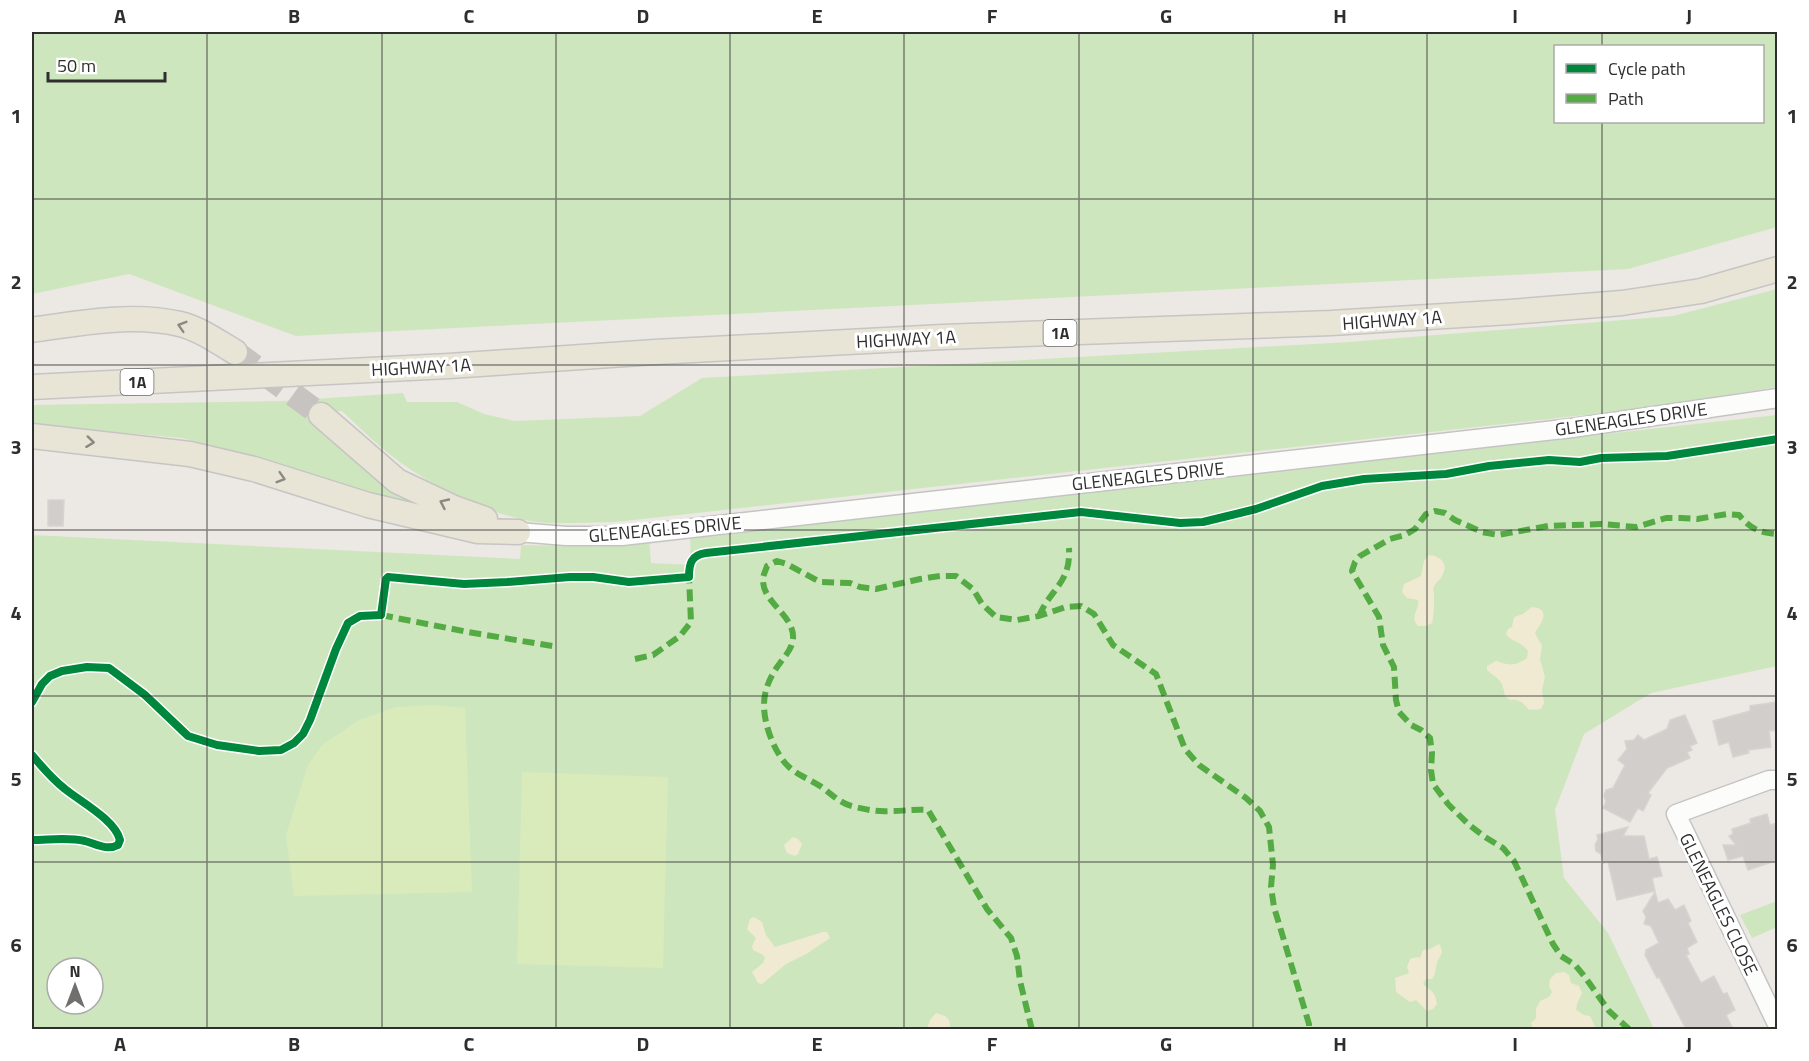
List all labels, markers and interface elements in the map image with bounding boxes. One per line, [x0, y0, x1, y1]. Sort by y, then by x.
text: A [114, 0, 126, 31]
text: B [288, 0, 300, 31]
text: C [464, 0, 475, 31]
text: D [637, 0, 649, 31]
text: E [811, 0, 823, 31]
text: F [987, 0, 998, 31]
text: G [1160, 0, 1172, 31]
text: H [1333, 0, 1347, 31]
text: I [1512, 0, 1518, 31]
text: J [1686, 0, 1692, 31]
scale bar [48, 45, 165, 83]
legend [1554, 45, 1764, 123]
text: 50 m [57, 52, 96, 79]
text: Cycle path [1608, 55, 1686, 82]
text: Path [1608, 85, 1644, 112]
text: 1 [10, 100, 22, 131]
text: 1 [1786, 100, 1798, 131]
text: 2 [10, 266, 22, 297]
text: 2 [1786, 266, 1798, 297]
street label: HIGHWAY 1A [1341, 303, 1443, 337]
road number: 1A [1044, 320, 1076, 346]
one-way arrow [177, 321, 188, 333]
street label: HIGHWAY 1A [856, 323, 957, 355]
street label: HIGHWAY 1A [371, 351, 472, 383]
road number: 1A [120, 369, 154, 395]
street label: GLENEAGLES DRIVE [1553, 395, 1709, 443]
text: 3 [10, 431, 22, 462]
text: 3 [1786, 431, 1798, 462]
one-way arrow [85, 435, 94, 448]
street label: GLENEAGLES DRIVE [1070, 455, 1226, 497]
one-way arrow [275, 471, 286, 483]
one-way arrow [439, 498, 450, 510]
street label: GLENEAGLES DRIVE [588, 509, 743, 549]
text: 4 [10, 597, 22, 628]
text: 4 [1786, 597, 1798, 628]
text: 5 [10, 763, 22, 794]
text: 5 [1786, 763, 1798, 794]
street label: GLENEAGLES CLOSE [1673, 828, 1765, 980]
text: 6 [10, 929, 22, 960]
text: 6 [1786, 929, 1798, 960]
north arrow [45, 956, 105, 1016]
text: N [69, 959, 81, 983]
text: A [114, 1028, 126, 1059]
text: B [288, 1028, 300, 1059]
text: C [464, 1028, 475, 1059]
text: D [637, 1028, 649, 1059]
text: E [811, 1028, 823, 1059]
text: F [987, 1028, 998, 1059]
text: G [1160, 1028, 1172, 1059]
text: H [1333, 1028, 1347, 1059]
text: I [1512, 1028, 1518, 1059]
text: J [1686, 1028, 1692, 1059]

